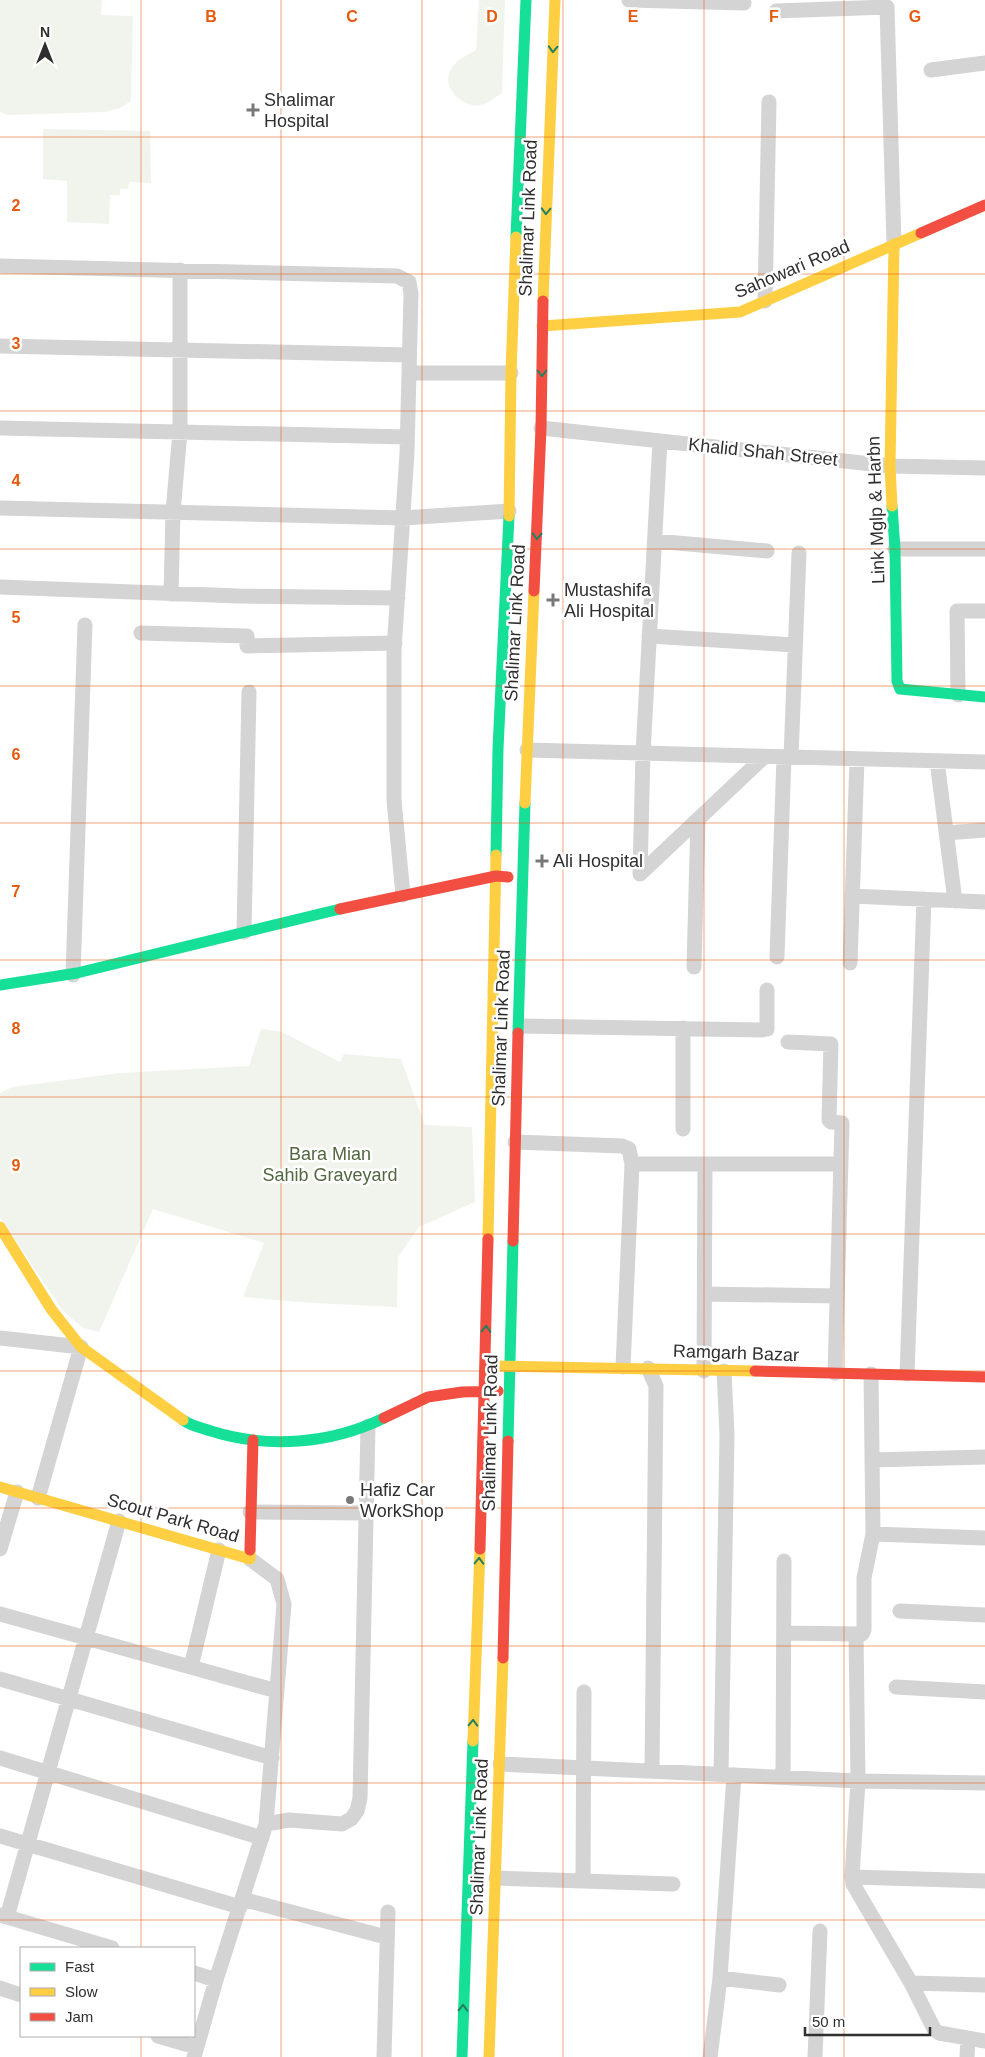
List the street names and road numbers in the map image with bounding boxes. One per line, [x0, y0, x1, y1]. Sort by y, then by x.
street label: Shalimar Link Road [515, 139, 541, 297]
street label: Sahowari Road [731, 236, 853, 302]
street label: Khalid Shah Street [687, 434, 839, 470]
street label: Link Mglp & Harbn [863, 436, 889, 584]
street label: Shalimar Link Road [501, 544, 529, 702]
street label: Shalimar Link Road [488, 949, 514, 1107]
street label: Ramgarh Bazar [673, 1341, 799, 1365]
street label: Shalimar Link Road [479, 1354, 501, 1512]
street label: Scout Park Road [105, 1490, 241, 1546]
street label: Shalimar Link Road [466, 1758, 492, 1916]

